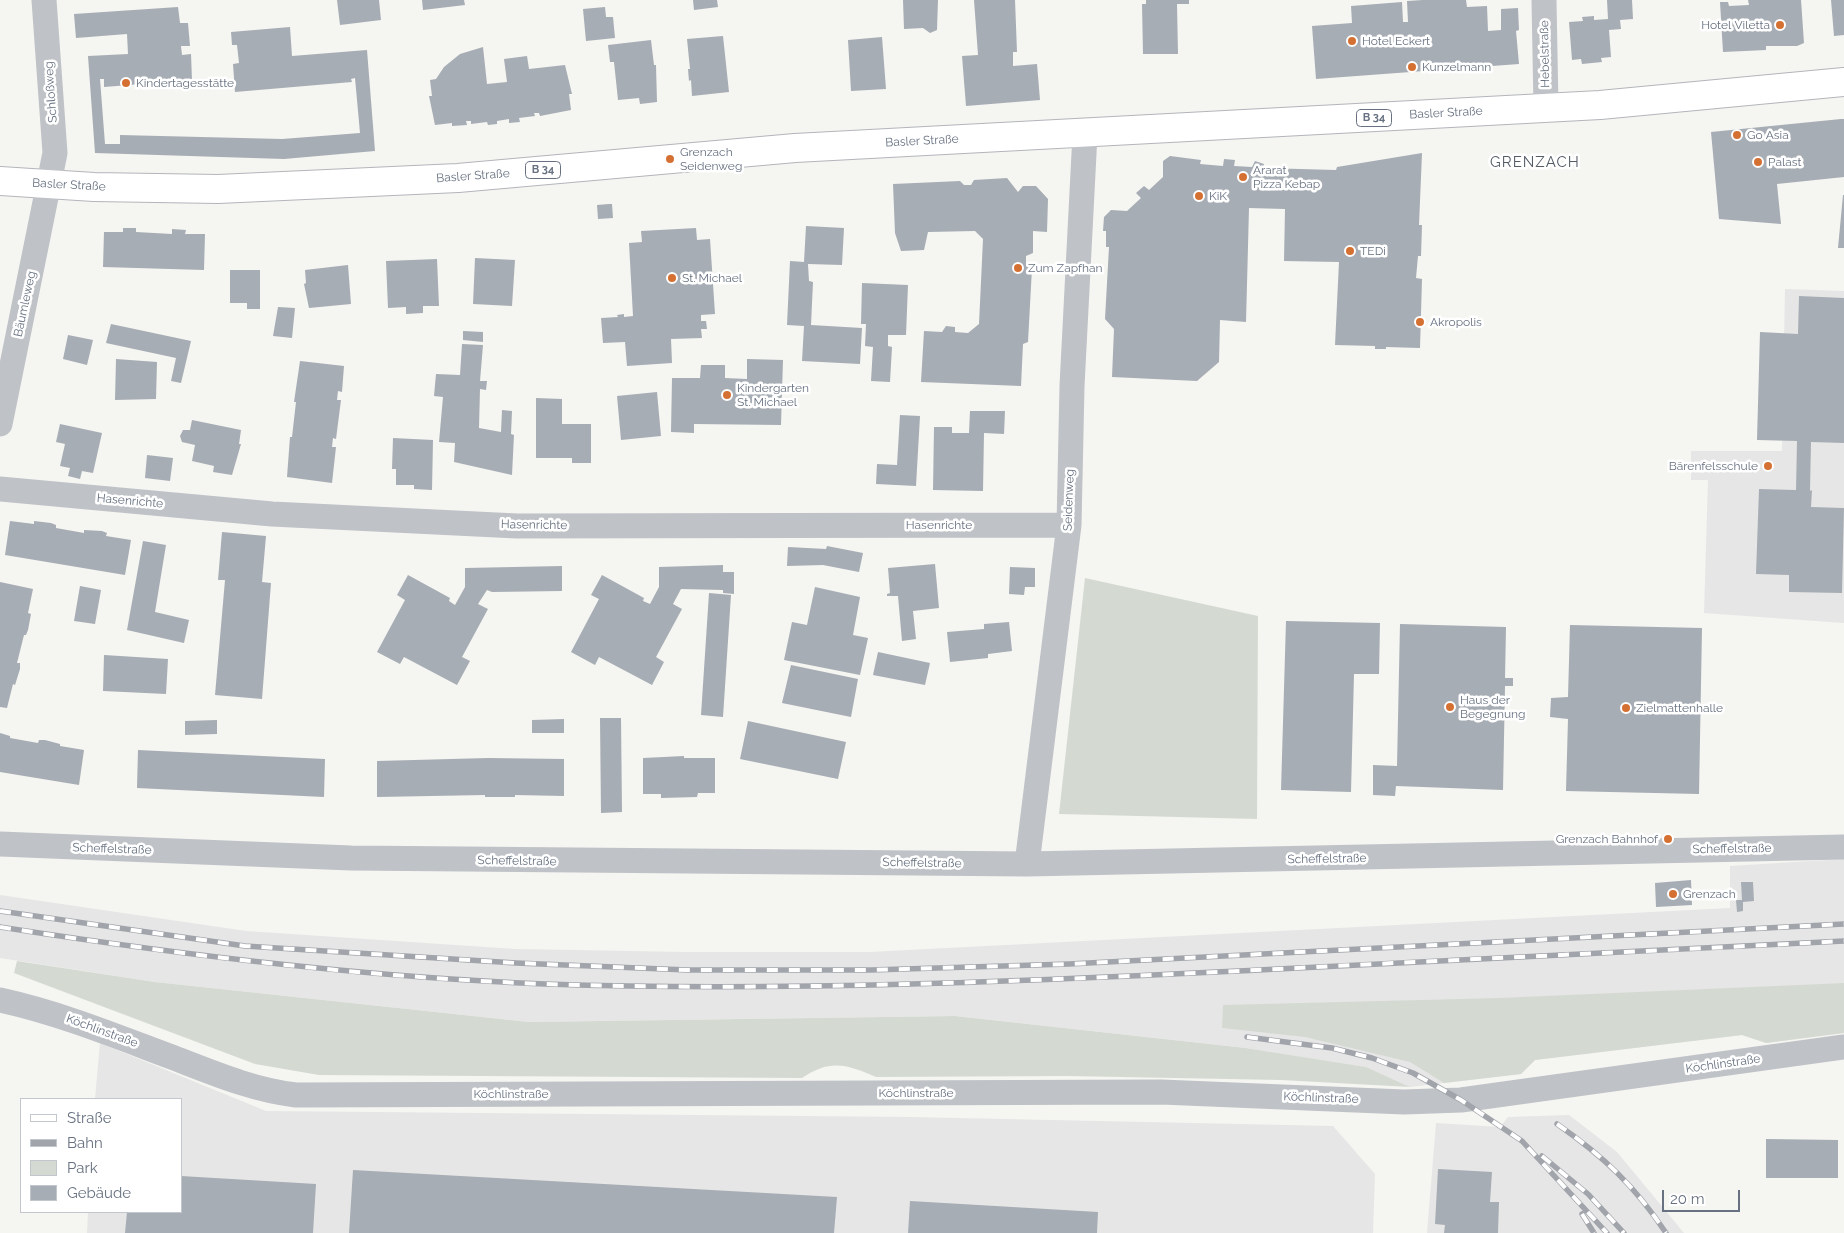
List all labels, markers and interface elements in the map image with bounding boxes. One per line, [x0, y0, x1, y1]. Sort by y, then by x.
place label: Hotel Viletta [1701, 18, 1770, 32]
marker: Hotel Viletta [1774, 19, 1786, 31]
street label: Hebelstraße [1537, 20, 1553, 88]
place label: Hotel Eckert [1362, 34, 1430, 48]
marker: Hotel Eckert [1346, 35, 1358, 47]
place label: Kunzelmann [1422, 60, 1491, 74]
street label: Schloßweg [42, 61, 60, 123]
marker: Kunzelmann [1406, 61, 1418, 73]
place label: Kindertagesstätte [136, 76, 234, 90]
marker: Kindertagesstätte [120, 77, 132, 89]
street label: Basler Straße [1409, 104, 1483, 122]
road number: B 34 [1356, 110, 1392, 126]
place label: Go Asia [1747, 128, 1789, 142]
marker: Go Asia [1731, 129, 1743, 141]
street label: Basler Straße [885, 132, 959, 150]
place label: Grenzach Seidenweg [680, 145, 742, 173]
marker: Grenzach Seidenweg [664, 153, 676, 165]
district label: GRENZACH [1489, 153, 1581, 171]
place label: Palast [1768, 155, 1802, 169]
marker: Palast [1752, 156, 1764, 168]
road number: B 34 [526, 162, 560, 178]
place label: Ararat Pizza Kebap [1253, 163, 1320, 191]
street label: Basler Straße [436, 166, 510, 186]
marker: Ararat Pizza Kebap [1237, 171, 1249, 183]
street label: Basler Straße [32, 176, 106, 194]
place label: KiK [1209, 189, 1227, 203]
marker: KiK [1193, 190, 1205, 202]
place label: TEDi [1360, 244, 1386, 258]
marker: TEDi [1344, 245, 1356, 257]
place label: Zum Zapfhan [1028, 261, 1102, 275]
marker: Zum Zapfhan [1012, 262, 1024, 274]
street label: Bäumleweg [11, 270, 39, 338]
place label: St. Michael [682, 271, 742, 285]
marker: St. Michael [666, 272, 678, 284]
place label: Akropolis [1430, 315, 1482, 329]
marker: Akropolis [1414, 316, 1426, 328]
place label: Kindergarten St. Michael [737, 381, 809, 409]
marker: Kindergarten St. Michael [721, 389, 733, 401]
place label: Bärenfelsschule [1669, 459, 1758, 473]
marker: Bärenfelsschule [1762, 460, 1774, 472]
street label: Seidenweg [1061, 469, 1077, 531]
street label: Hasenrichte [96, 491, 164, 511]
street label: Hasenrichte [501, 517, 567, 533]
street label: Hasenrichte [906, 518, 972, 532]
place label: Haus der Begegnung [1460, 693, 1525, 721]
marker: Haus der Begegnung [1444, 701, 1456, 713]
place label: Zielmattenhalle [1636, 701, 1723, 715]
marker: Zielmattenhalle [1620, 702, 1632, 714]
place label: Grenzach Bahnhof [1556, 832, 1658, 846]
marker: Grenzach Bahnhof [1662, 833, 1674, 845]
street label: Scheffelstraße [72, 840, 152, 858]
street label: Scheffelstraße [1692, 841, 1772, 857]
street label: Scheffelstraße [1287, 851, 1367, 867]
street label: Scheffelstraße [477, 853, 557, 869]
street label: Scheffelstraße [882, 855, 962, 871]
place label: Grenzach [1683, 887, 1736, 901]
marker: Grenzach [1667, 888, 1679, 900]
street label: Köchlinstraße [64, 1011, 140, 1051]
street label: Köchlinstraße [1685, 1052, 1761, 1076]
street label: Köchlinstraße [878, 1086, 954, 1100]
street label: Köchlinstraße [473, 1087, 549, 1101]
street label: Köchlinstraße [1283, 1089, 1359, 1107]
legend [20, 1098, 182, 1213]
text: Straße [67, 1109, 111, 1127]
text: Bahn [67, 1134, 103, 1152]
text: Park [67, 1159, 98, 1177]
scale bar [1664, 1180, 1742, 1212]
text: Gebäude [67, 1184, 131, 1202]
text: 20 m [1670, 1190, 1705, 1208]

